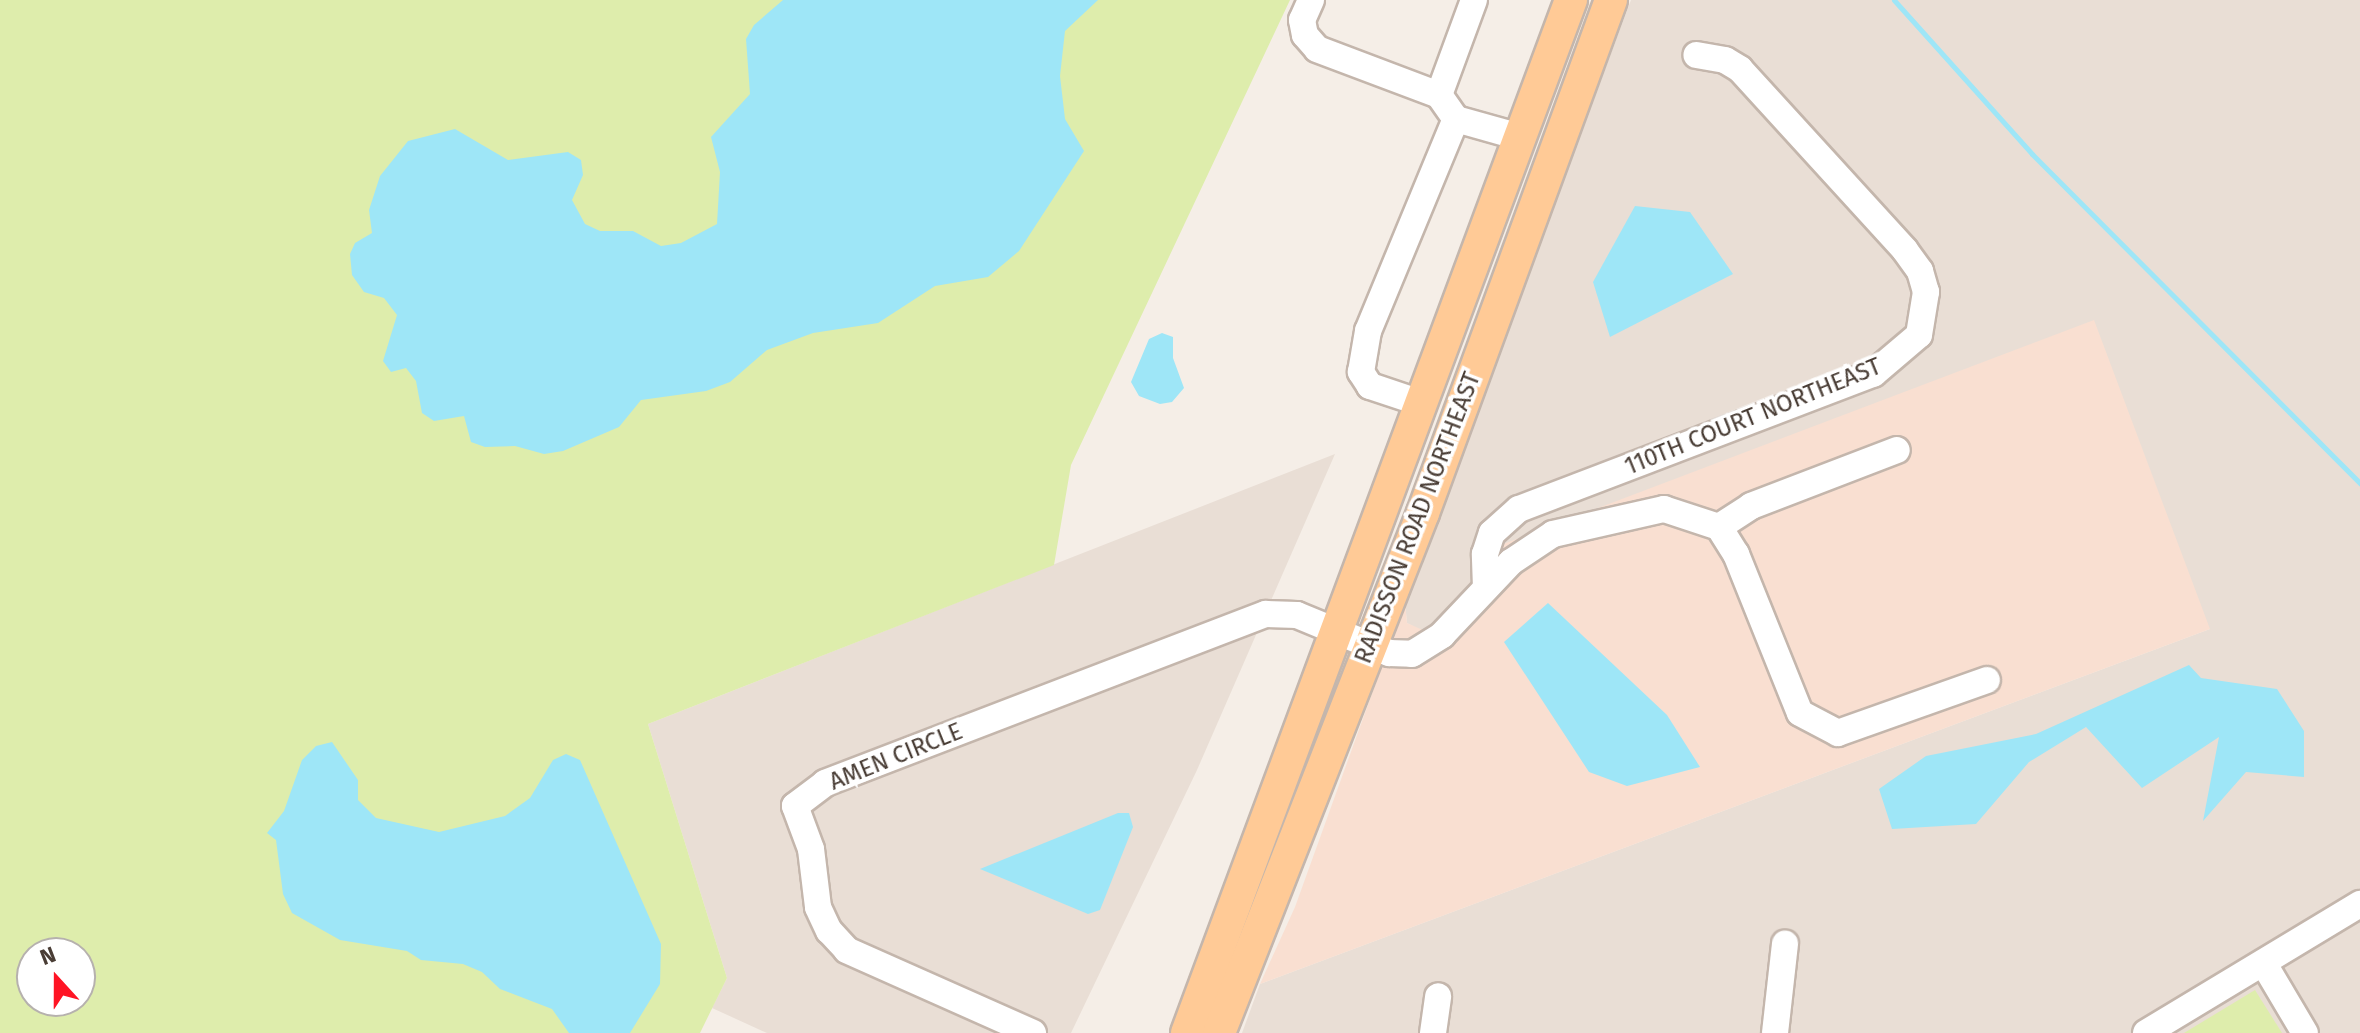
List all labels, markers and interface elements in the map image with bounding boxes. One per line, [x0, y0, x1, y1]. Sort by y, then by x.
street label: 110TH COURT NORTHEAST [1621, 352, 1885, 482]
street label: RADISSON ROAD NORTHEAST [1349, 368, 1487, 668]
street label: AMEN CIRCLE [825, 717, 967, 797]
north arrow [16, 937, 96, 1017]
text: N [36, 941, 60, 971]

